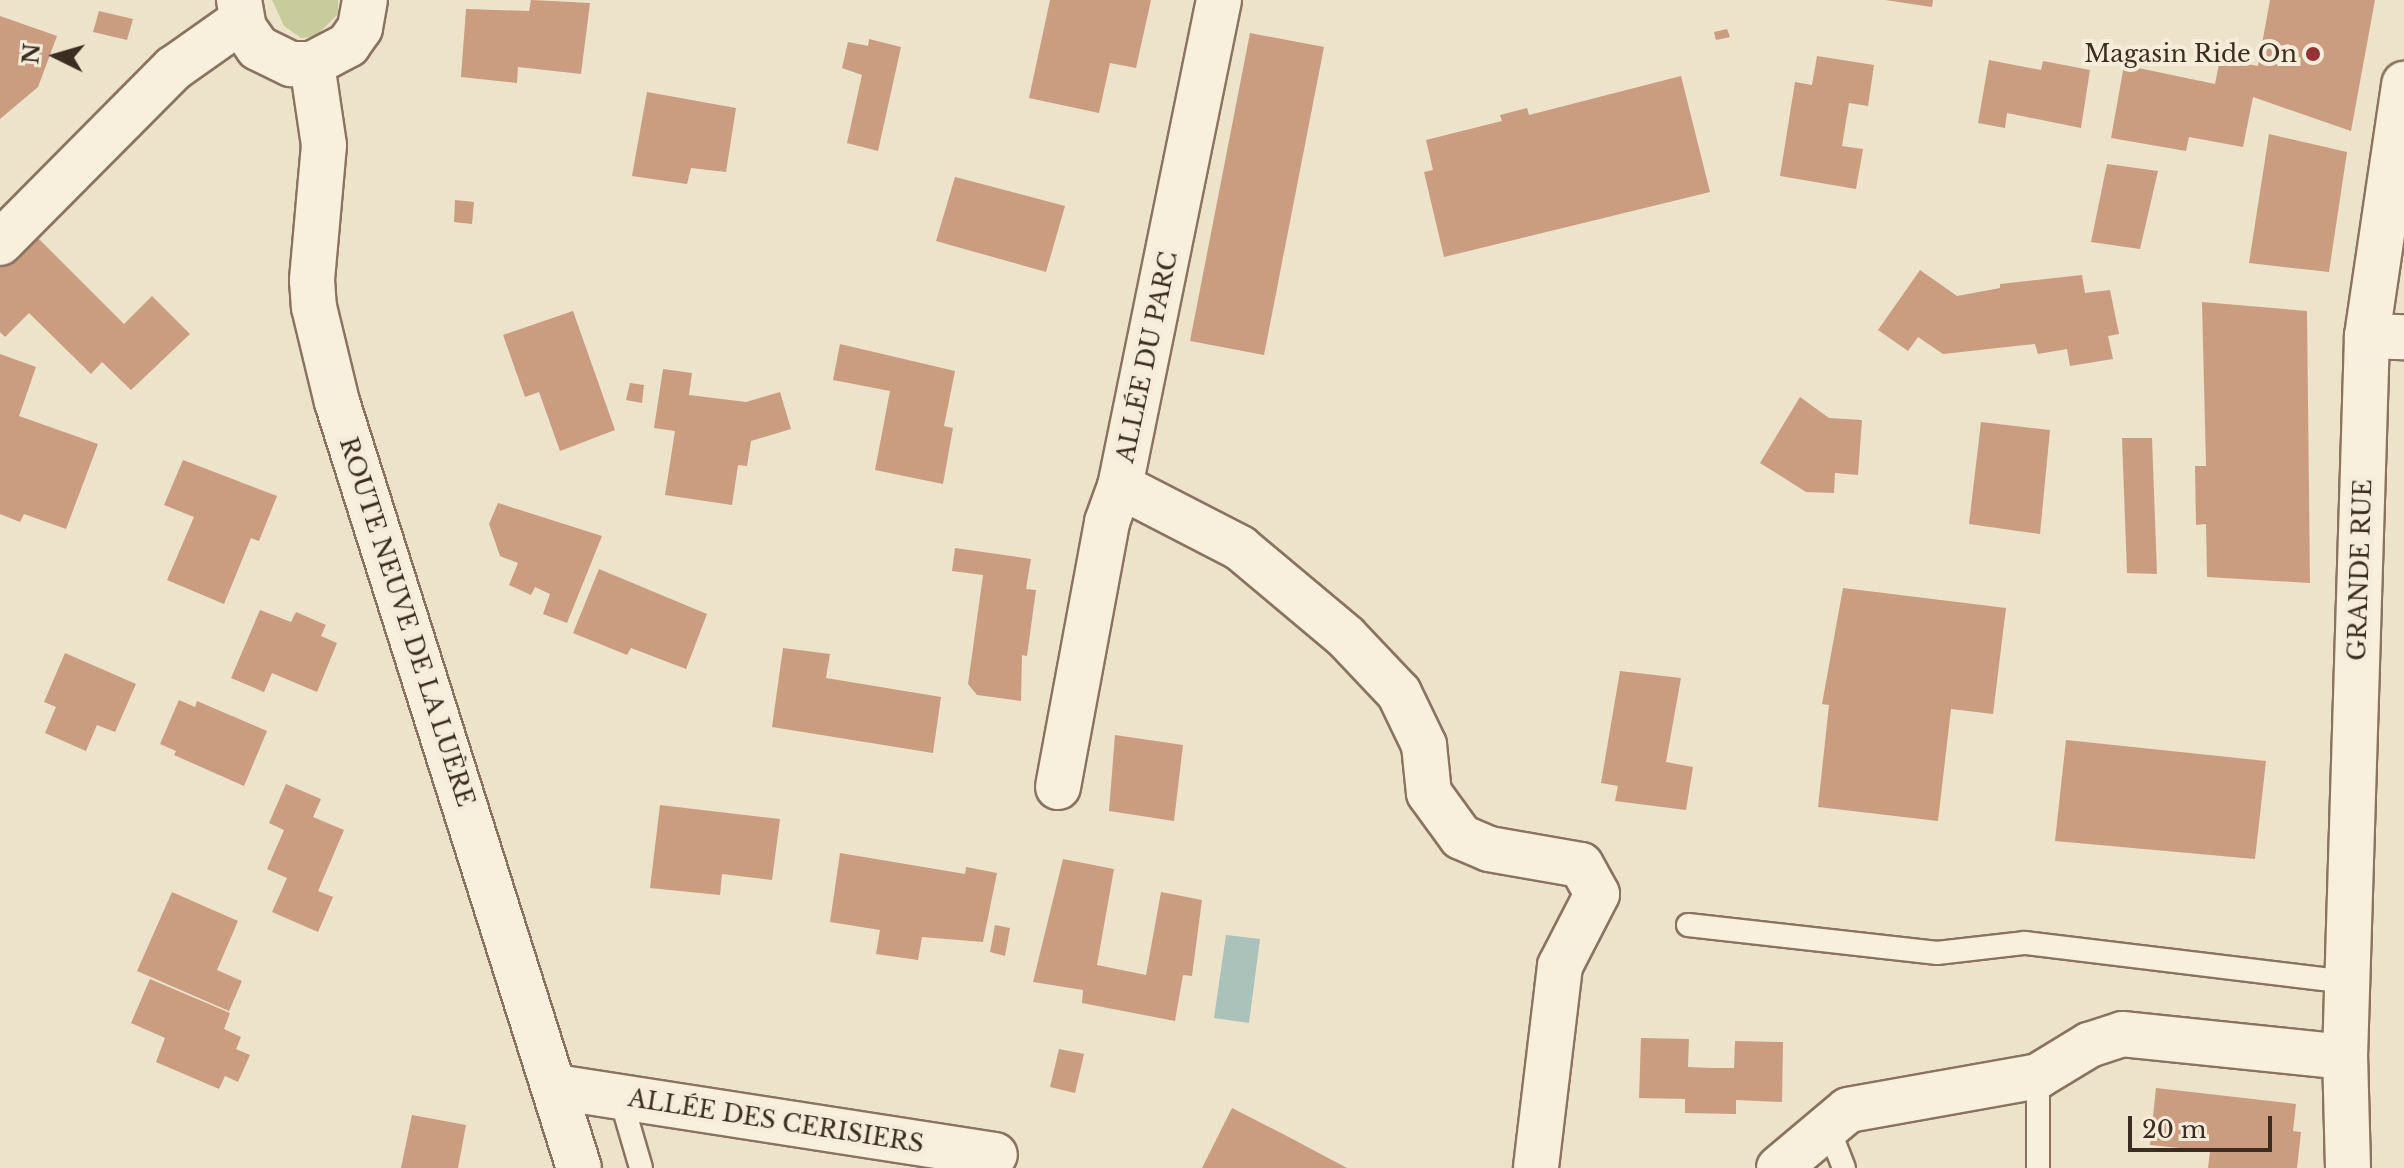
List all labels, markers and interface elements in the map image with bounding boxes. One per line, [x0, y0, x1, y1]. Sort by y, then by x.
north arrow [16, 16, 96, 96]
place label: Magasin Ride On [2084, 40, 2297, 68]
text: N [17, 42, 46, 65]
marker: Magasin Ride On [2304, 45, 2322, 63]
street label: ALLÉE DU PARC [1111, 249, 1183, 465]
street label: ROUTE NEUVE DE LA LUÈRE [333, 433, 481, 811]
street label: GRANDE RUE [2342, 479, 2378, 661]
street label: ALLÉE DES CERISIERS [626, 1083, 926, 1159]
scale bar [2132, 1100, 2276, 1150]
text: 20 m [2142, 1115, 2207, 1144]

